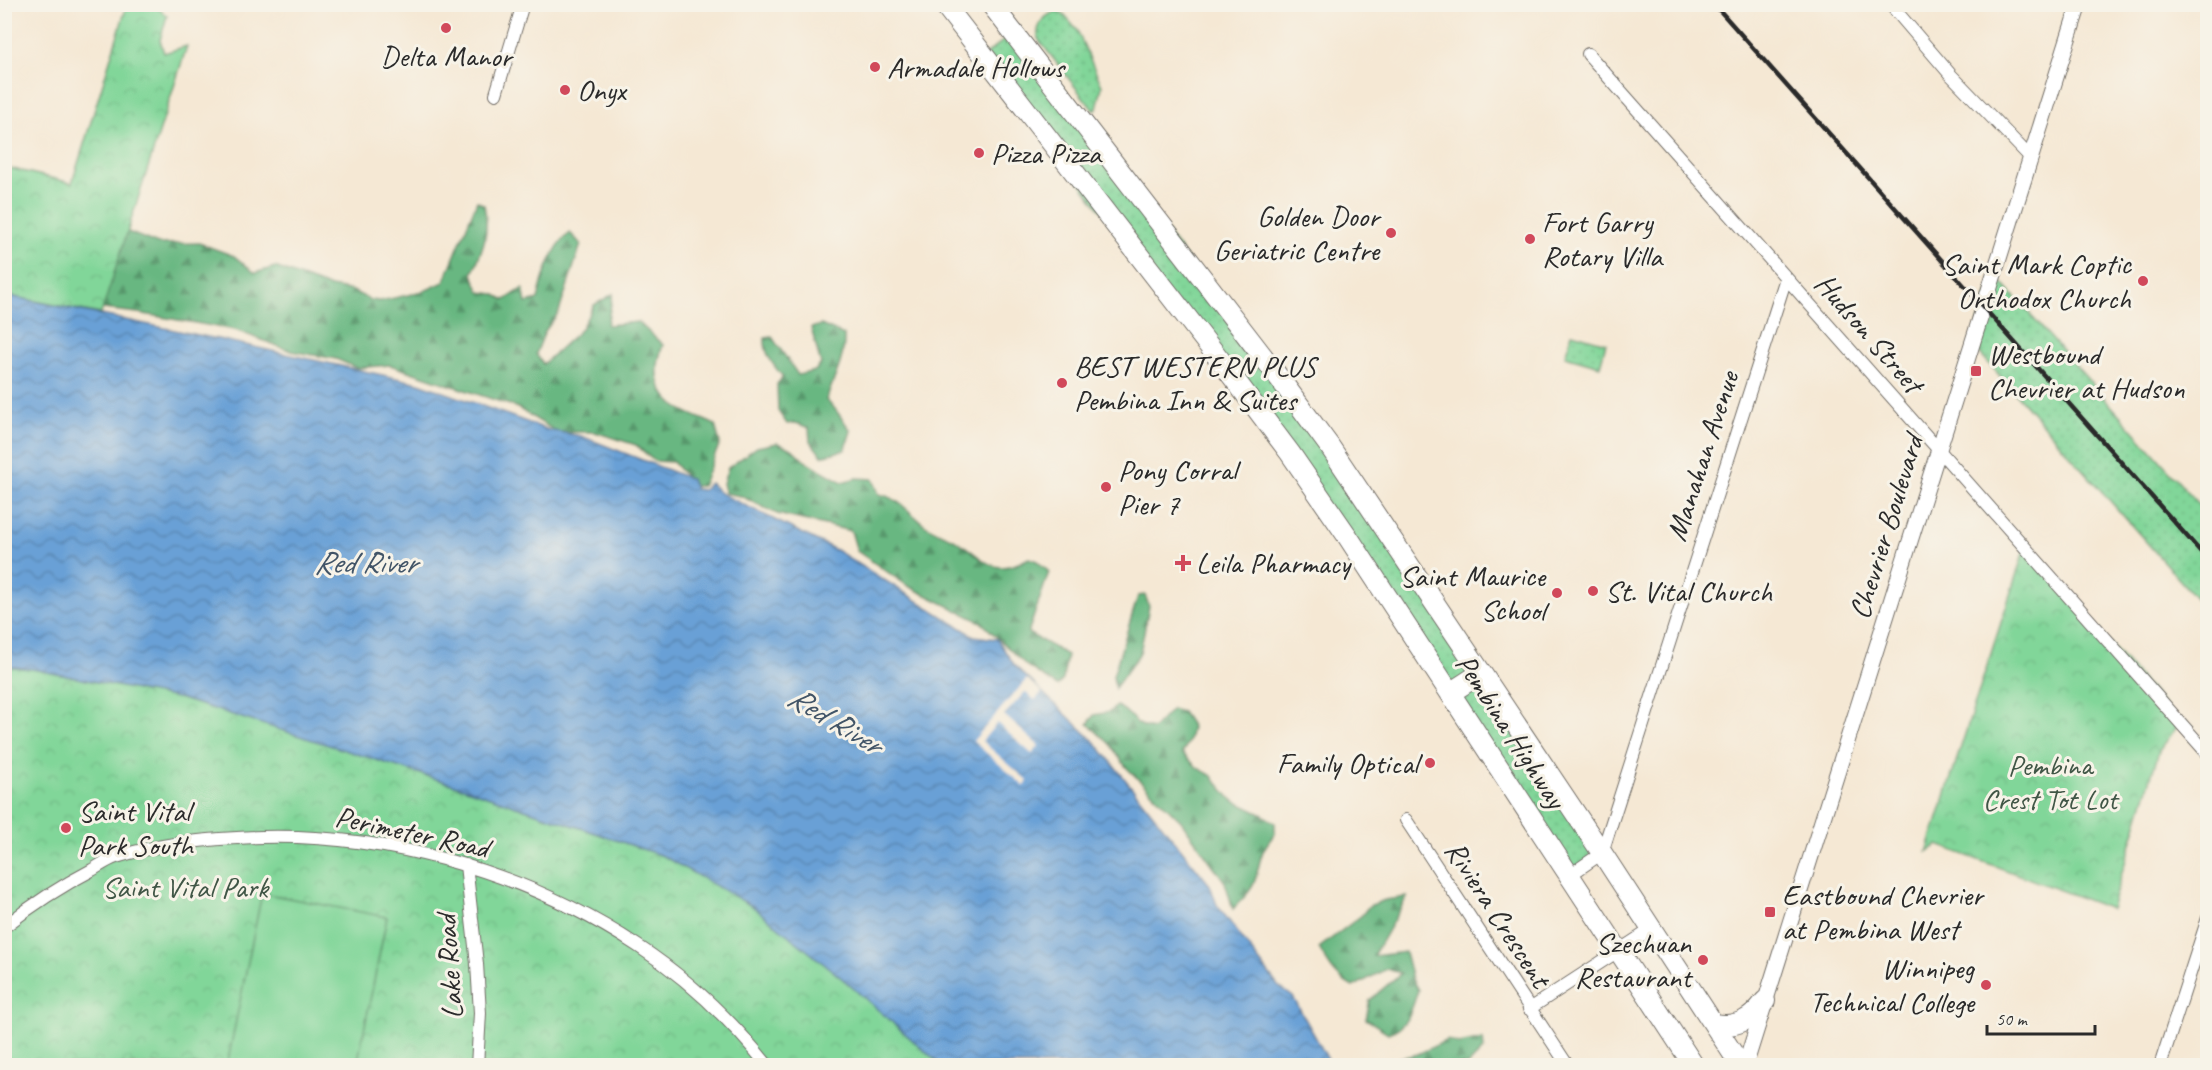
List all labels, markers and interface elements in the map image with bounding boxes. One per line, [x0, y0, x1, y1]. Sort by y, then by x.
marker: Delta Manor [439, 21, 453, 35]
place label: Delta Manor [381, 37, 515, 75]
place label: Armadale Hollows [887, 48, 1067, 86]
marker: Armadale Hollows [868, 60, 882, 74]
place label: Onyx [577, 71, 629, 109]
marker: Onyx [558, 83, 572, 97]
place label: Pizza Pizza [991, 134, 1103, 172]
marker: Pizza Pizza [972, 146, 986, 160]
place label: Golden Door Geriatric Centre [1214, 197, 1382, 269]
place label: Fort Garry Rotary Villa [1542, 203, 1664, 275]
marker: Golden Door Geriatric Centre [1384, 226, 1398, 240]
marker: Fort Garry Rotary Villa [1523, 232, 1537, 246]
place label: Saint Mark Coptic Orthodox Church [1942, 245, 2132, 317]
street label: Hudson Street [1807, 265, 1934, 404]
marker: Saint Mark Coptic Orthodox Church [2136, 274, 2150, 288]
place label: Westbound Chevrier at Hudson [1988, 335, 2185, 407]
place label: BEST WESTERN PLUS Pembina Inn & Suites [1074, 347, 1319, 419]
street label: Manahan Avenue [1657, 364, 1748, 546]
marker: Westbound Chevrier at Hudson [1969, 364, 1983, 378]
marker: BEST WESTERN PLUS Pembina Inn & Suites [1055, 376, 1069, 390]
street label: Chevrier Boulevard [1840, 427, 1933, 623]
place label: Pony Corral Pier 7 [1118, 451, 1242, 523]
marker: Pony Corral Pier 7 [1099, 480, 1113, 494]
water label: Red River [314, 542, 421, 583]
place label: Leila Pharmacy [1196, 544, 1353, 582]
marker: Leila Pharmacy [1174, 554, 1192, 572]
place label: Saint Maurice School [1400, 557, 1550, 629]
place label: St. Vital Church [1605, 572, 1772, 610]
marker: St. Vital Church [1586, 584, 1600, 598]
marker: Saint Maurice School [1550, 586, 1564, 600]
street label: Pembina Highway [1447, 647, 1576, 818]
water label: Red River [781, 676, 894, 767]
place label: Family Optical [1277, 744, 1423, 782]
park label: Pembina Crest Tot Lot [1983, 746, 2120, 818]
marker: Family Optical [1423, 756, 1437, 770]
place label: Saint Vital Park South [78, 792, 195, 864]
street label: Perimeter Road [332, 797, 496, 868]
marker: Saint Vital Park South [59, 821, 73, 835]
street label: Riviera Crescent [1437, 834, 1561, 997]
park label: Saint Vital Park [102, 868, 270, 906]
place label: Eastbound Chevrier at Pembina West [1782, 876, 1985, 948]
marker: Eastbound Chevrier at Pembina West [1763, 905, 1777, 919]
street label: Lake Road [426, 909, 472, 1020]
place label: Szechuan Restaurant [1575, 924, 1694, 996]
place label: Winnipeg Technical College [1810, 949, 1976, 1021]
marker: Szechuan Restaurant [1696, 953, 1710, 967]
marker: Winnipeg Technical College [1979, 978, 1993, 992]
scale bar [1987, 998, 2095, 1036]
text: 50 m [1996, 1008, 2029, 1030]

